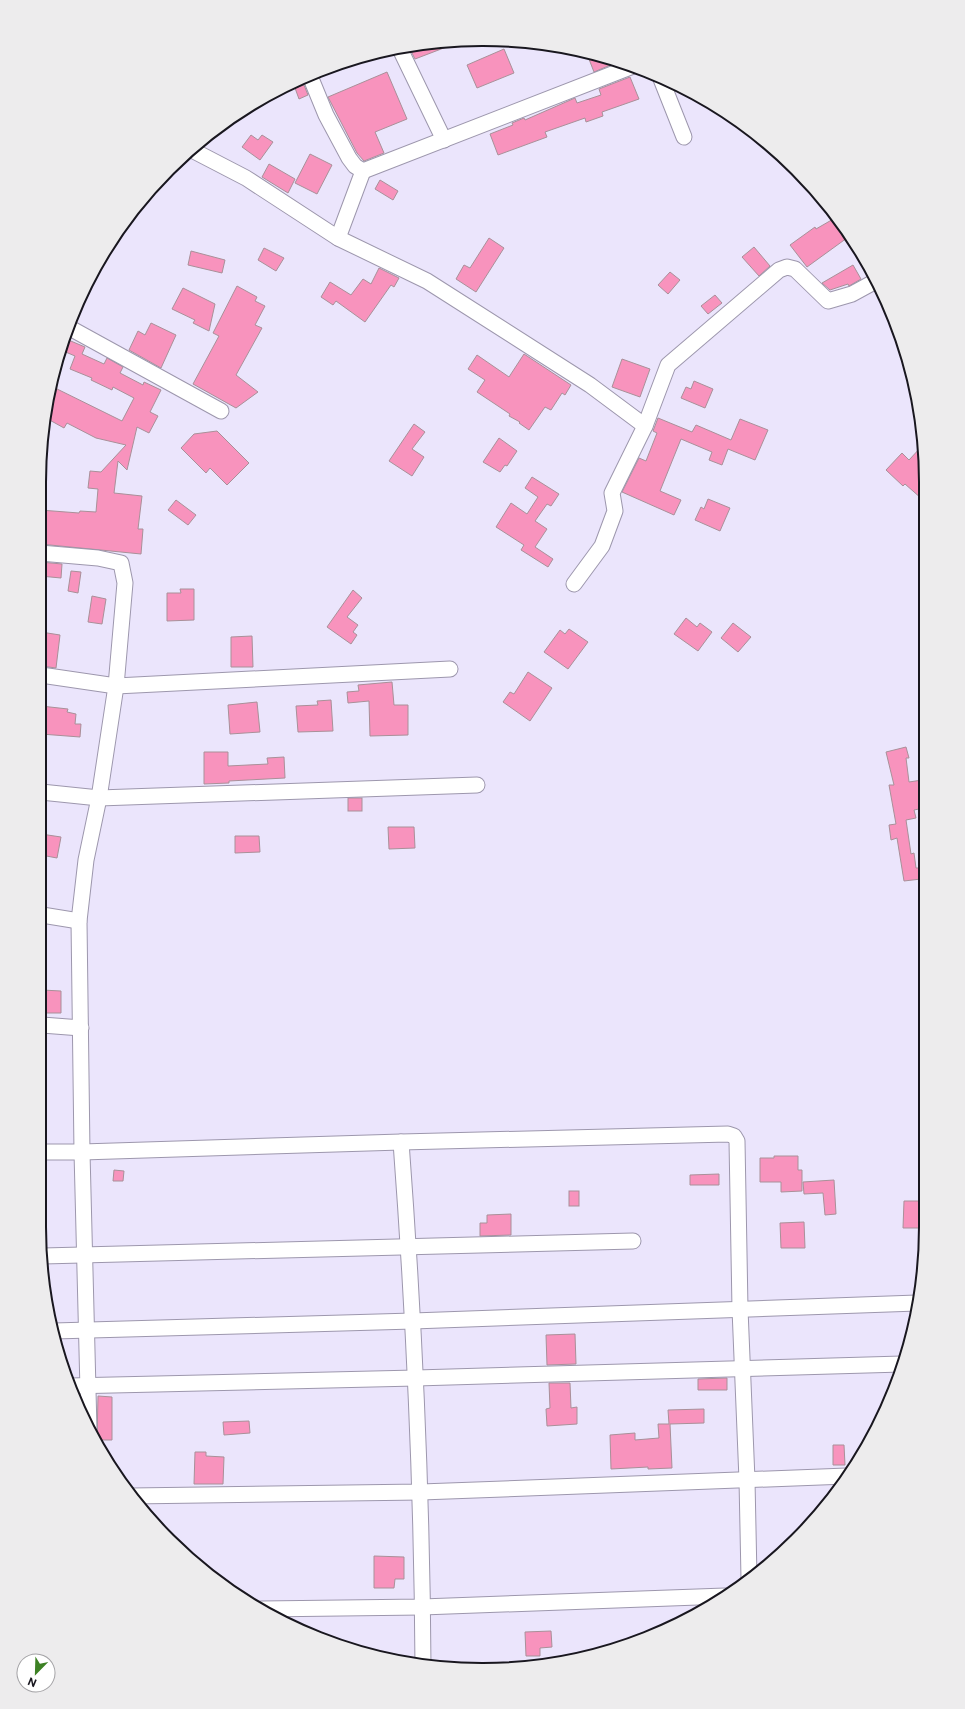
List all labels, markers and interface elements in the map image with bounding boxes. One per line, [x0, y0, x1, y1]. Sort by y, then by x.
north arrow [16, 1653, 56, 1693]
text: N [26, 1675, 38, 1690]

